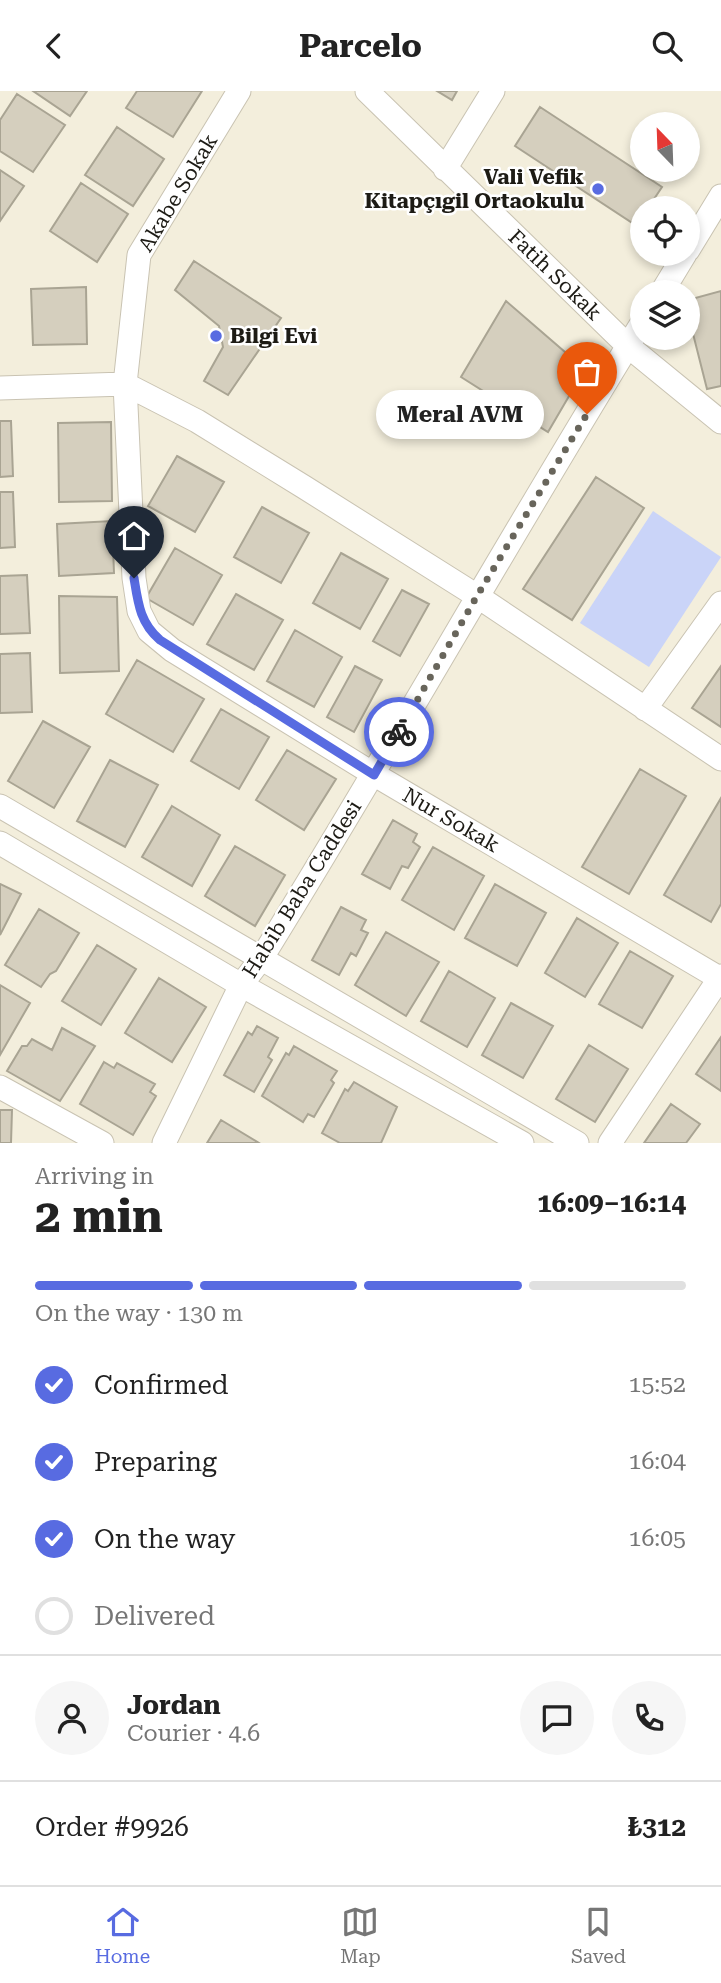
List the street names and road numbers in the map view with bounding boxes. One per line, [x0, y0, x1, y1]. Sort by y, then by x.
street label: Akabe Sokak [133, 130, 223, 256]
street label: Fatih Sokak [504, 225, 606, 325]
street label: Nur Sokak [399, 783, 503, 857]
street label: Habib Baba Caddesi [238, 796, 367, 982]

